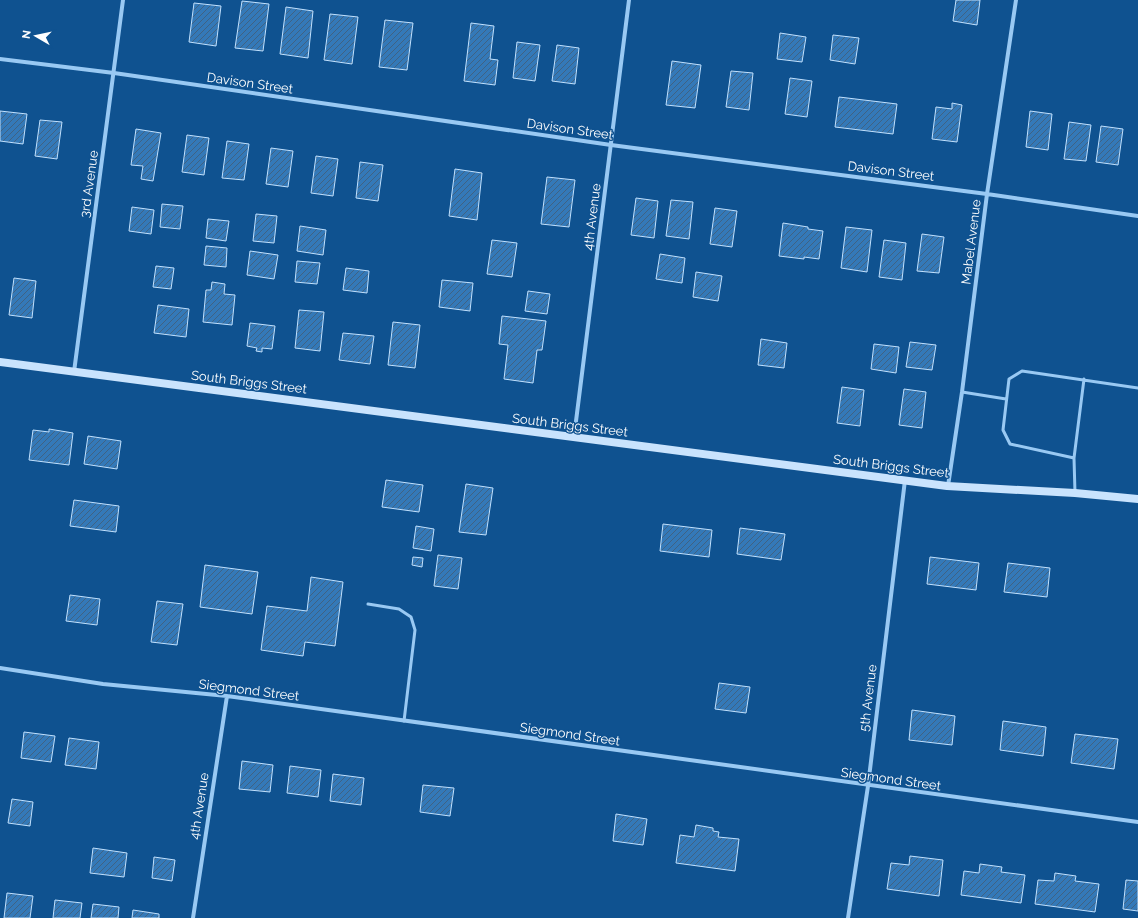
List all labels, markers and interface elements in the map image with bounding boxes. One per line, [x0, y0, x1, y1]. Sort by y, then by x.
north arrow [16, 16, 56, 56]
text: N [20, 29, 34, 40]
street label: Davison Street [206, 70, 295, 97]
street label: Davison Street [526, 116, 615, 143]
street label: 3rd Avenue [77, 149, 101, 219]
street label: Davison Street [847, 158, 936, 184]
street label: 4th Avenue [580, 182, 604, 251]
street label: Mabel Avenue [958, 198, 984, 285]
street label: South Briggs Street [190, 367, 308, 397]
street label: South Briggs Street [511, 410, 629, 440]
street label: South Briggs Street [832, 451, 950, 481]
street label: 5th Avenue [856, 663, 880, 732]
street label: Siegmond Street [198, 676, 301, 704]
street label: Siegmond Street [519, 720, 622, 749]
street label: Siegmond Street [840, 765, 943, 794]
street label: 4th Avenue [186, 771, 212, 841]

